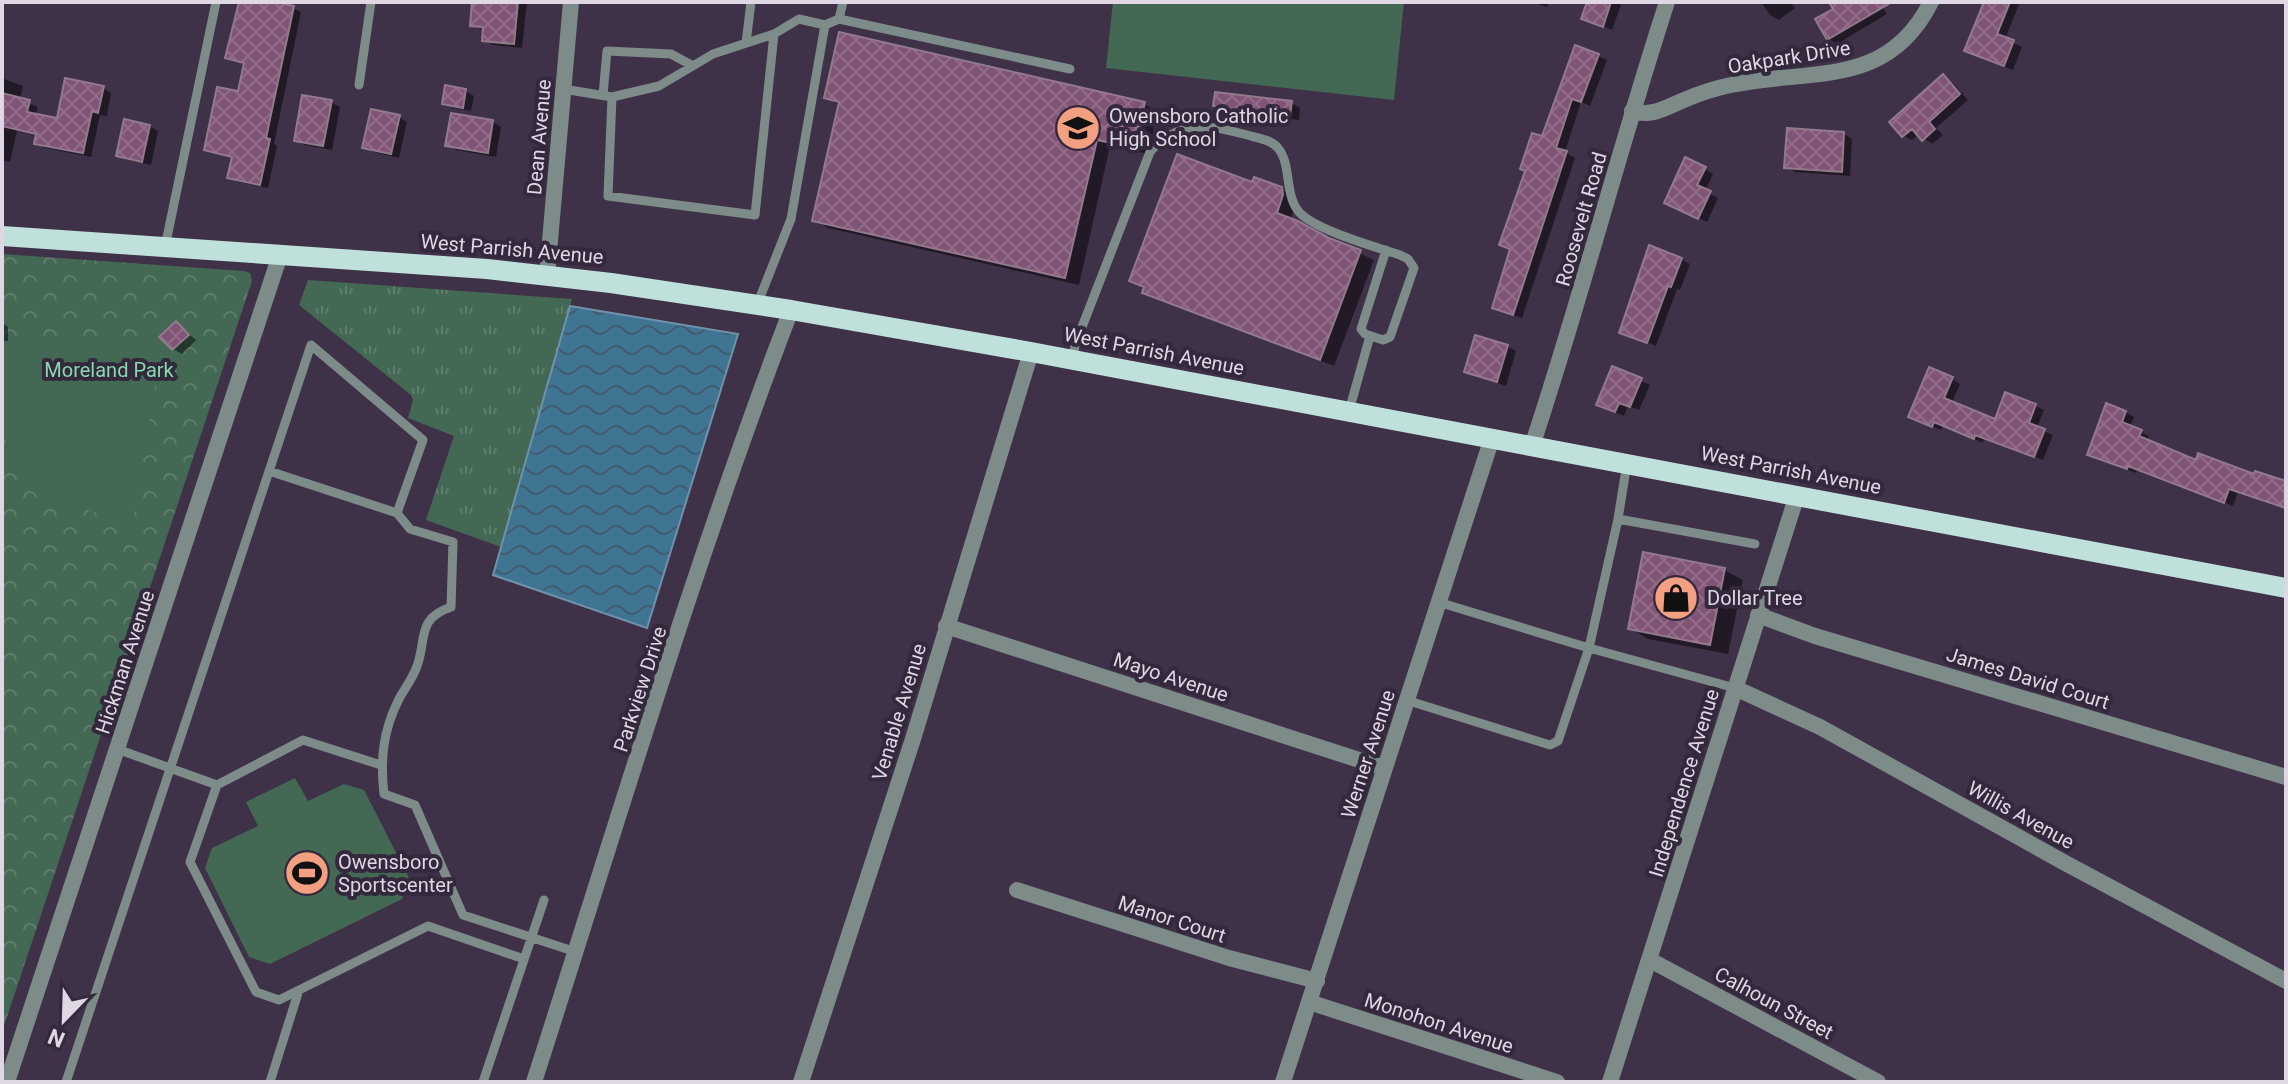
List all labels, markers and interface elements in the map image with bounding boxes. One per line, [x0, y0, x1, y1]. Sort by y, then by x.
street label: Oakpark Drive [1726, 35, 1852, 79]
street label: Dean Avenue [522, 78, 556, 196]
school or university icon: Owensboro Catholic High School [1054, 104, 1102, 152]
place label: Owensboro Catholic High School [1109, 104, 1288, 151]
street label: Roosevelt Road [1550, 149, 1612, 289]
street label: West Parrish Avenue [420, 229, 604, 269]
street label: West Parrish Avenue [1062, 322, 1246, 380]
park label: Moreland Park [44, 358, 175, 382]
street label: West Parrish Avenue [1699, 441, 1883, 499]
shop icon: Dollar Tree [1652, 574, 1700, 622]
place label: Dollar Tree [1707, 586, 1803, 610]
street label: Hickman Avenue [90, 587, 160, 737]
street label: Parkview Drive [608, 623, 672, 755]
street label: Venable Avenue [867, 641, 931, 783]
street label: James David Court [1944, 642, 2112, 714]
street label: Mayo Avenue [1111, 647, 1231, 707]
street label: Independence Avenue [1644, 686, 1724, 880]
street label: Werner Avenue [1336, 687, 1400, 821]
street label: Willis Avenue [1964, 776, 2078, 854]
sports icon: Owensboro Sportscenter [283, 849, 331, 897]
place label: Owensboro Sportscenter [338, 850, 453, 897]
street label: Manor Court [1115, 890, 1229, 948]
street label: Calhoun Street [1711, 962, 1837, 1044]
north arrow [24, 980, 104, 1060]
street label: Monohon Avenue [1362, 988, 1516, 1058]
text: N [44, 1023, 68, 1052]

